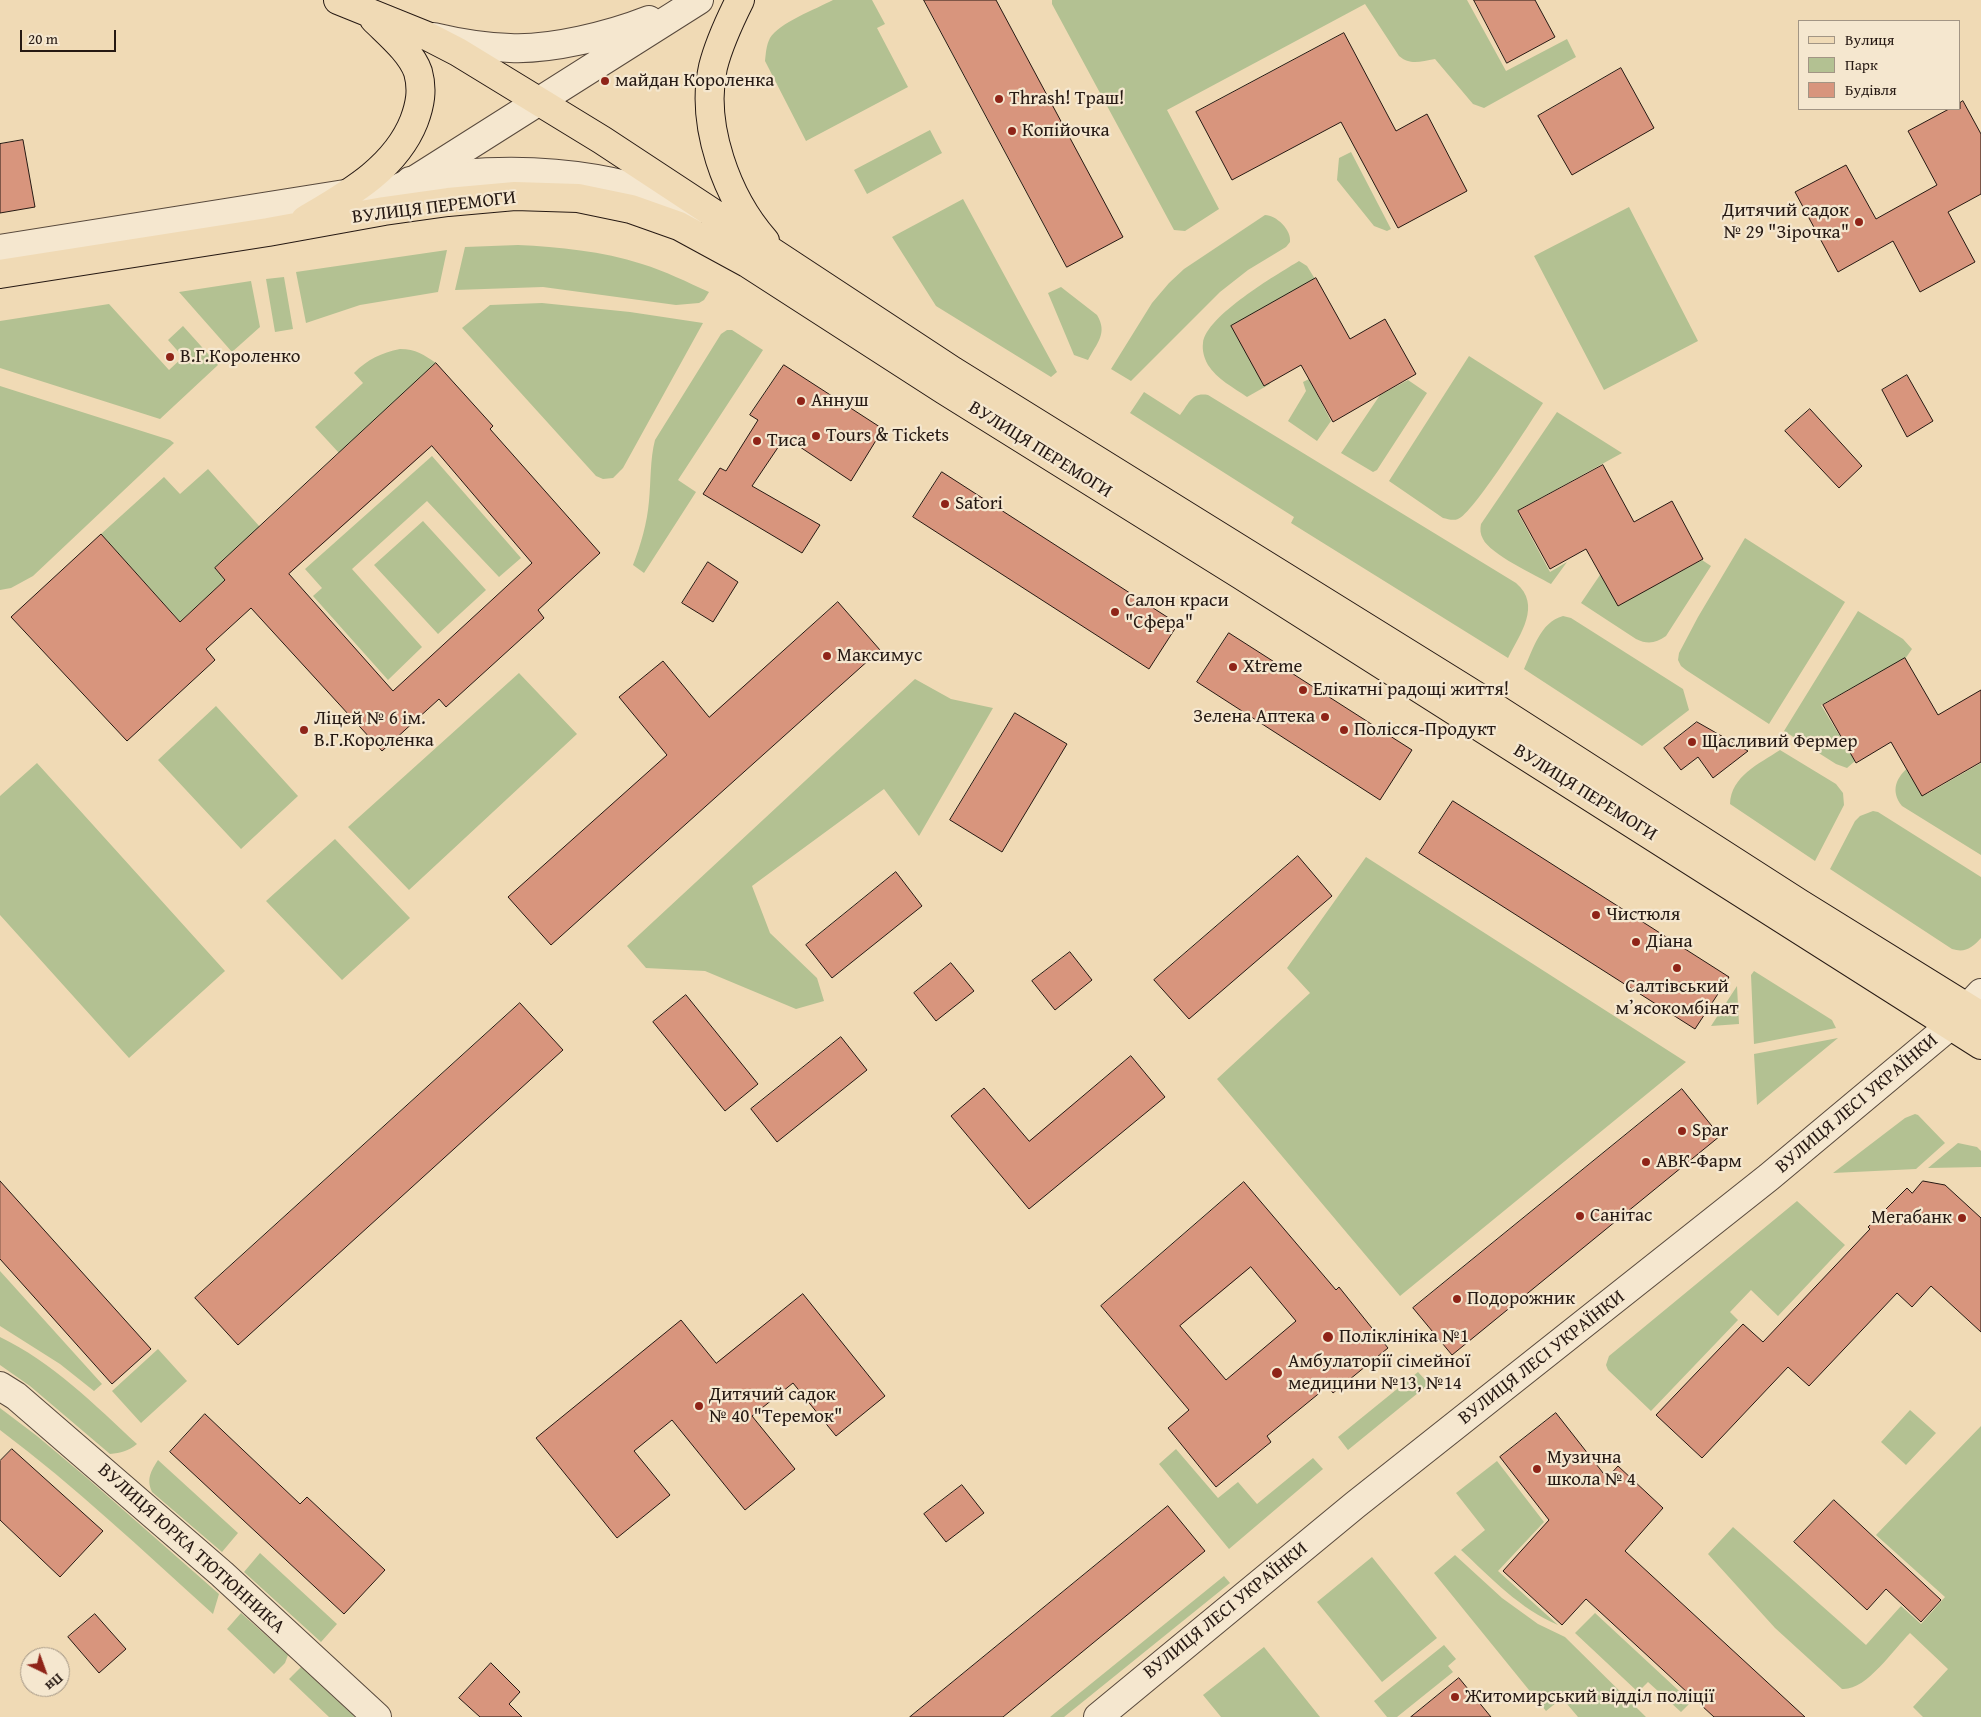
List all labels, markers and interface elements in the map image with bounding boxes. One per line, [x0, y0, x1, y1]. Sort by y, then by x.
scale bar [22, 20, 119, 52]
legend [1798, 20, 1961, 110]
text: 20 m [28, 28, 58, 49]
text: Вулиця [1845, 29, 1894, 50]
text: Парк [1845, 54, 1878, 75]
place label: майдан Короленка [615, 70, 774, 92]
marker: майдан Короленка [599, 75, 611, 87]
text: Будівля [1845, 79, 1897, 100]
place label: Thrash! Траш! [1009, 88, 1124, 110]
marker: Thrash! Траш! [993, 93, 1005, 105]
place label: Копійочка [1022, 120, 1110, 142]
marker: Копійочка [1006, 125, 1018, 137]
street label: ВУЛИЦЯ ПЕРЕМОГИ [351, 187, 517, 229]
place label: Дитячий садок № 29 "Зірочка" [1722, 200, 1849, 244]
marker: Дитячий садок № 29 "Зірочка" [1853, 216, 1865, 228]
place label: В.Г.Короленко [180, 346, 301, 368]
marker: В.Г.Короленко [164, 351, 176, 363]
place label: Аннуш [811, 390, 869, 412]
marker: Аннуш [795, 395, 807, 407]
street label: ВУЛИЦЯ ПЕРЕМОГИ [964, 397, 1116, 503]
place label: Tours & Tickets [826, 425, 949, 447]
place label: Тиса [767, 430, 806, 452]
marker: Tours & Tickets [810, 430, 822, 442]
marker: Тиса [751, 435, 763, 447]
place label: Satori [955, 493, 1003, 515]
marker: Satori [939, 498, 951, 510]
place label: Салон краси "Сфера" [1125, 590, 1229, 634]
marker: Салон краси "Сфера" [1109, 606, 1121, 618]
place label: Максимус [837, 645, 922, 667]
marker: Максимус [821, 650, 833, 662]
place label: Xtreme [1243, 656, 1302, 678]
marker: Xtreme [1227, 661, 1239, 673]
place label: Елікатні радощі життя! [1313, 679, 1509, 701]
marker: Елікатні радощі життя! [1297, 684, 1309, 696]
place label: Зелена Аптека [1193, 706, 1315, 728]
place label: Ліцей № 6 ім. В.Г.Короленка [314, 708, 434, 752]
marker: Зелена Аптека [1319, 711, 1331, 723]
place label: Полісся-Продукт [1354, 719, 1496, 741]
marker: Ліцей № 6 ім. В.Г.Короленка [298, 724, 310, 736]
marker: Полісся-Продукт [1338, 724, 1350, 736]
place label: Щасливий Фермер [1702, 731, 1858, 753]
marker: Щасливий Фермер [1686, 736, 1698, 748]
street label: ВУЛИЦЯ ПЕРЕМОГИ [1509, 740, 1661, 846]
place label: Чистюля [1606, 904, 1680, 926]
marker: Чистюля [1590, 909, 1602, 921]
place label: Діана [1646, 931, 1693, 953]
marker: Діана [1630, 936, 1642, 948]
marker: Салтівський мʼясокомбінат [1671, 962, 1683, 974]
place label: Салтівський мʼясокомбінат [1615, 976, 1739, 1020]
street label: ВУЛИЦЯ ЛЕСІ УКРАЇНКИ [1771, 1029, 1943, 1179]
place label: Spar [1692, 1120, 1728, 1142]
marker: Spar [1676, 1125, 1688, 1137]
place label: АВК-Фарм [1656, 1151, 1742, 1173]
marker: АВК-Фарм [1640, 1156, 1652, 1168]
place label: Санітас [1590, 1205, 1652, 1227]
place label: Мегабанк [1871, 1207, 1952, 1229]
marker: Санітас [1574, 1210, 1586, 1222]
marker: Мегабанк [1956, 1212, 1968, 1224]
street label: ВУЛИЦЯ ЛЕСІ УКРАЇНКИ [1454, 1286, 1630, 1430]
place label: Подорожник [1467, 1288, 1575, 1310]
marker: Подорожник [1451, 1293, 1463, 1305]
place label: Поліклініка №1 [1339, 1326, 1469, 1348]
marker: Поліклініка №1 [1321, 1330, 1335, 1344]
place label: Амбулаторії сімейної медицини №13, №14 [1288, 1351, 1470, 1395]
marker: Амбулаторії сімейної медицини №13, №14 [1270, 1366, 1284, 1380]
place label: Дитячий садок № 40 "Теремок" [709, 1384, 842, 1428]
marker: Дитячий садок № 40 "Теремок" [693, 1400, 705, 1412]
place label: Музична школа № 4 [1547, 1447, 1636, 1491]
street label: ВУЛИЦЯ ЮРКА ТЮТЮННИКА [93, 1459, 289, 1639]
marker: Музична школа № 4 [1531, 1463, 1543, 1475]
street label: ВУЛИЦЯ ЛЕСІ УКРАЇНКИ [1139, 1538, 1313, 1684]
north arrow [20, 1647, 70, 1697]
text: Пн [41, 1669, 68, 1696]
place label: Житомирський відділ поліції [1465, 1686, 1715, 1708]
marker: Житомирський відділ поліції [1449, 1691, 1461, 1703]

